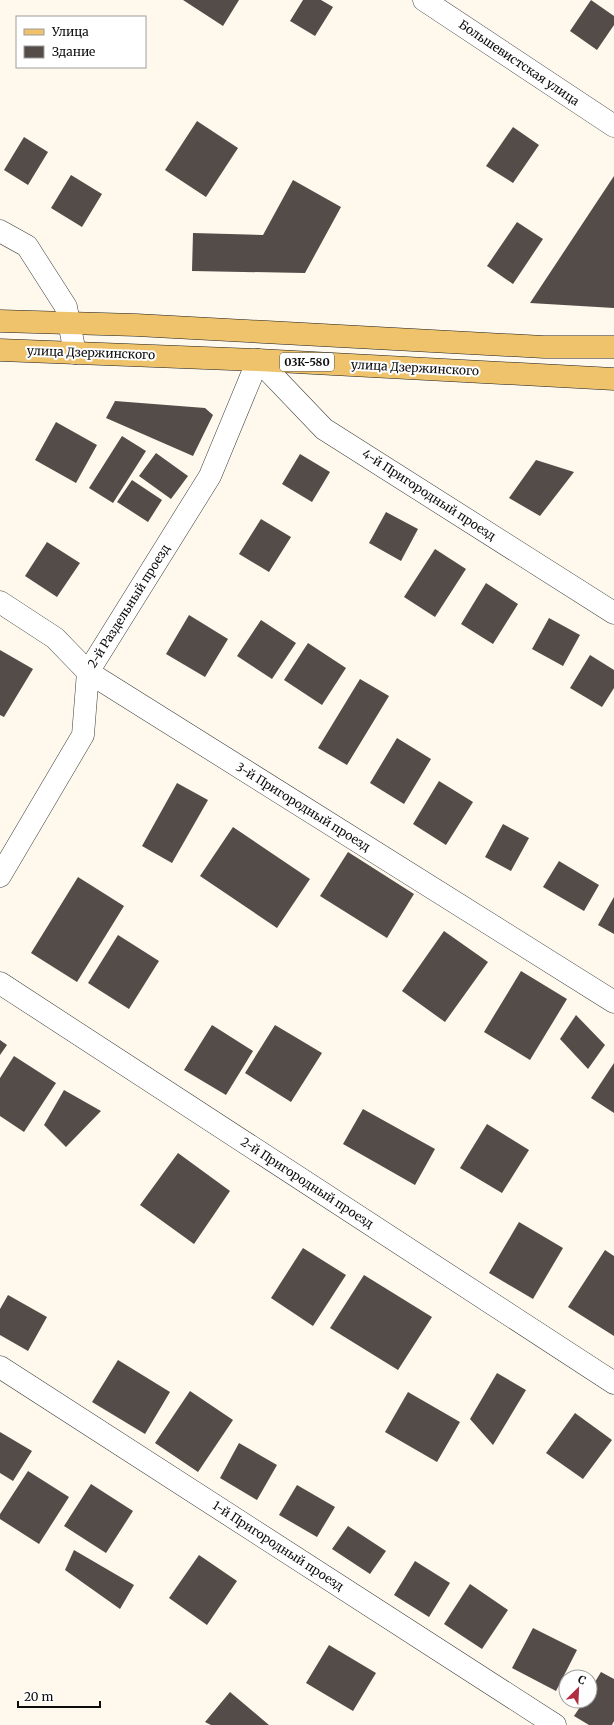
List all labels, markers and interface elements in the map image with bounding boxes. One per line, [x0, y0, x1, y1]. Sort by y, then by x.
legend [16, 16, 146, 68]
street label: Большевистская улица [456, 17, 583, 109]
text: Улица [51, 24, 89, 39]
text: Здание [52, 44, 95, 59]
street label: улица Дзержинского [27, 343, 155, 362]
road number: 03К-580 [280, 353, 334, 371]
street label: улица Дзержинского [351, 357, 479, 378]
street label: 4-й Пригородный проезд [360, 446, 499, 543]
street label: 2-й Раздельный проезд [84, 541, 173, 670]
street label: 3-й Пригородный проезд [233, 759, 373, 854]
street label: 2-й Пригородный проезд [238, 1134, 377, 1231]
street label: 1-й Пригородный проезд [210, 1497, 347, 1594]
north arrow [558, 1669, 598, 1709]
text: С [576, 1672, 588, 1688]
scale bar [18, 1683, 100, 1709]
text: 20 m [24, 1689, 53, 1704]

